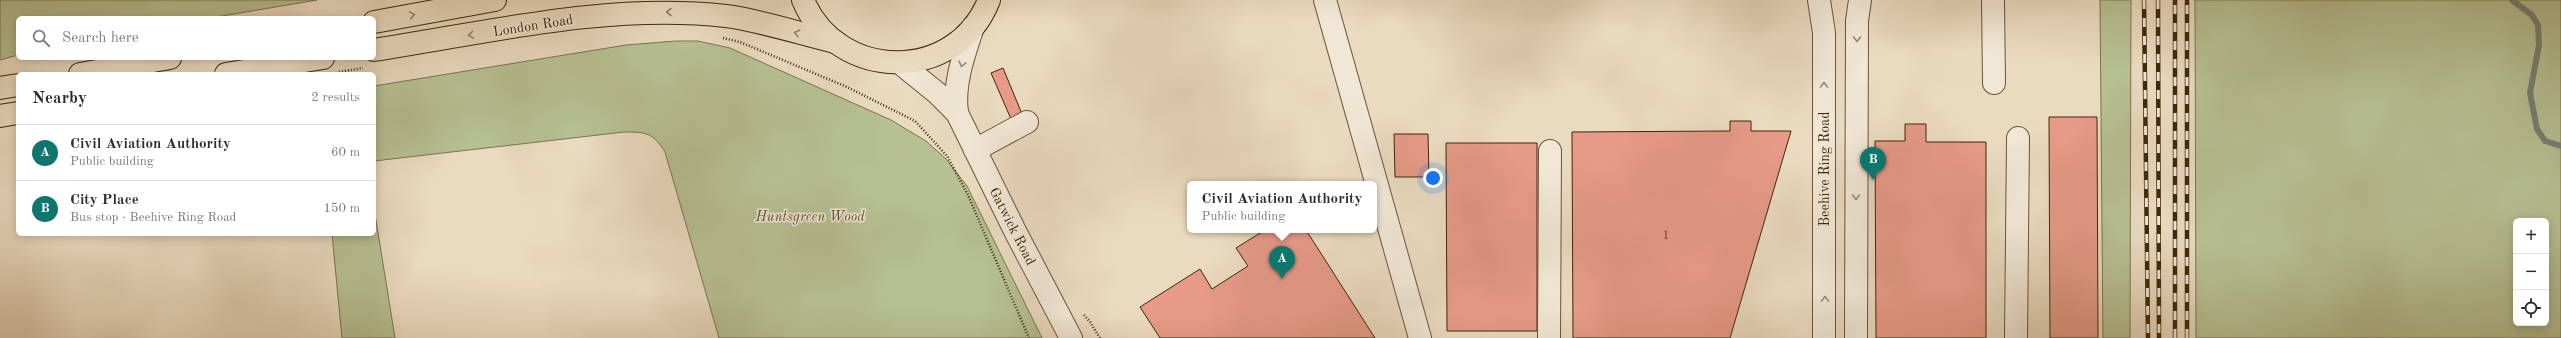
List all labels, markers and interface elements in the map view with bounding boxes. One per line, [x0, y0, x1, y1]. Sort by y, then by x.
one-way arrow [666, 8, 672, 16]
one-way arrow [409, 11, 416, 20]
street label: London Road [492, 13, 574, 39]
search box [16, 16, 376, 60]
icon: search [30, 27, 52, 49]
one-way arrow [794, 29, 801, 38]
one-way arrow [467, 30, 474, 39]
text: Search here [62, 31, 139, 46]
one-way arrow [1853, 36, 1861, 42]
one-way arrow [958, 60, 967, 67]
one-way arrow [1820, 82, 1828, 88]
text: Nearby [32, 90, 87, 107]
text: 2 results [311, 91, 360, 104]
street label: Beehive Ring Road [1818, 111, 1832, 227]
text: Civil Aviation Authority [70, 137, 231, 152]
text: A [40, 146, 50, 159]
text: 60 m [331, 146, 360, 159]
pin: B [1860, 147, 1886, 180]
text: Public building [70, 155, 154, 168]
your location [1423, 168, 1443, 188]
popup [1187, 181, 1377, 233]
street label: Gatwick Road [987, 185, 1038, 268]
text: Civil Aviation Authority [1202, 192, 1362, 207]
text: City Place [70, 193, 139, 208]
one-way arrow [1852, 194, 1860, 200]
text: B [40, 202, 50, 215]
text: 150 m [323, 202, 360, 215]
park label: Huntsgreen Wood [754, 210, 865, 225]
text: Public building [1202, 210, 1285, 223]
text: Bus stop · Beehive Ring Road [70, 211, 236, 224]
map controls [2513, 218, 2549, 326]
button: + [2513, 218, 2549, 254]
house number: 1 [1663, 230, 1669, 242]
pin: A [1269, 246, 1295, 279]
button: − [2513, 254, 2549, 290]
button: locate [2513, 290, 2549, 326]
one-way arrow [1821, 296, 1829, 302]

